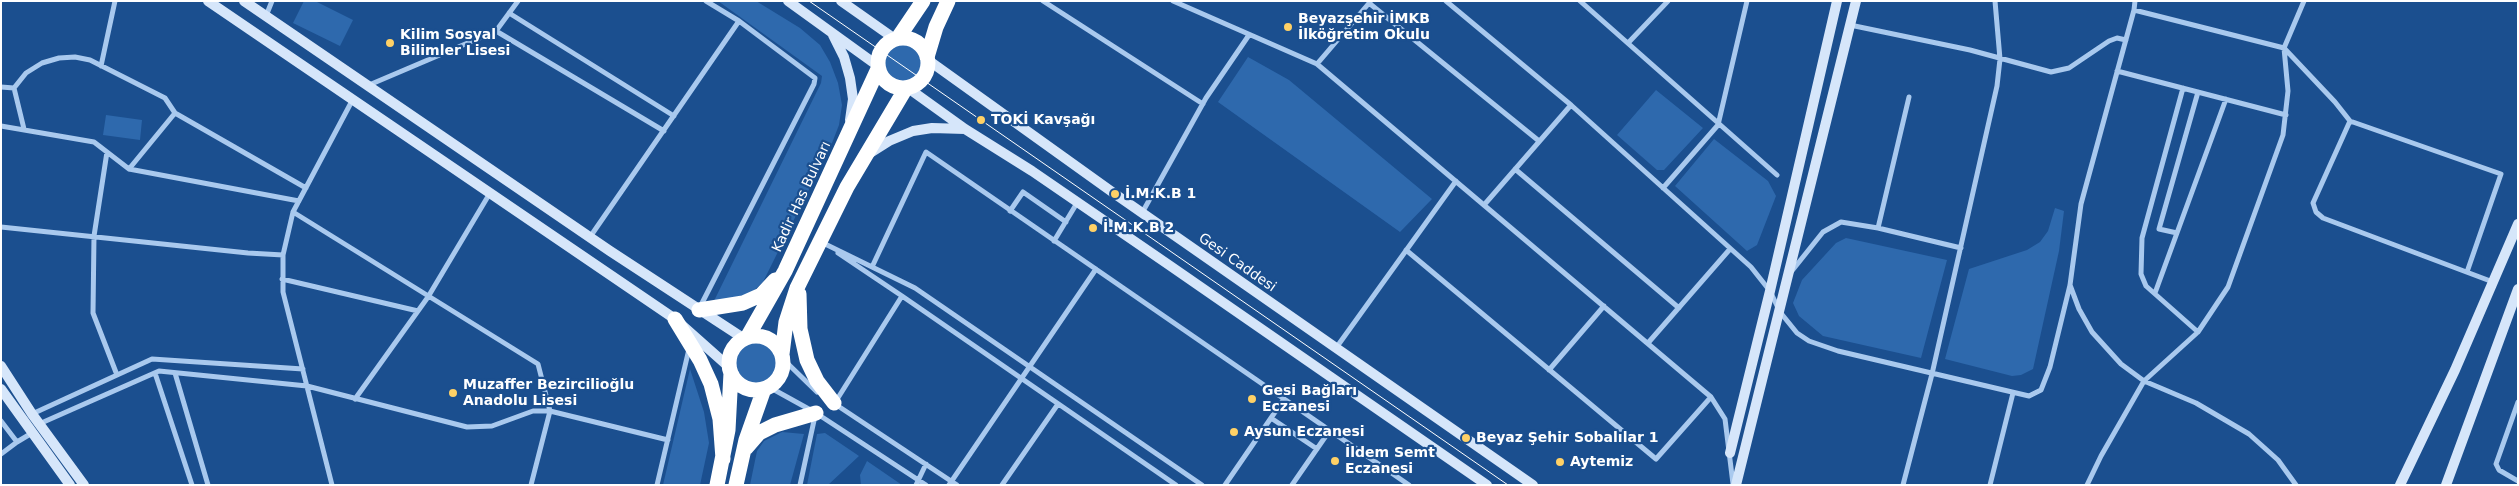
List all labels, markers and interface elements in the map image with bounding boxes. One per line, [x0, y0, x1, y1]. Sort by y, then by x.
place label: Beyazşehir İMKB İlköğretim Okulu [1298, 11, 1430, 44]
marker: Beyazşehir İMKB İlköğretim Okulu [1282, 21, 1294, 33]
place label: Kilim Sosyal Bilimler Lisesi [400, 27, 510, 59]
marker: Kilim Sosyal Bilimler Lisesi [384, 37, 396, 49]
place label: TOKİ Kavşağı [991, 112, 1095, 128]
marker: TOKİ Kavşağı [975, 114, 987, 126]
street label: Kadir Has Bulvarı [769, 139, 835, 255]
place label: İ.M.K.B 1 [1125, 186, 1196, 202]
marker: İ.M.K.B 1 [1109, 188, 1121, 200]
place label: İ.M.K.B 2 [1103, 220, 1174, 236]
marker: İ.M.K.B 2 [1087, 222, 1099, 234]
street label: Gesi Caddesi [1195, 230, 1279, 296]
place label: Muzaffer Bezircilioğlu Anadolu Lisesi [463, 377, 634, 410]
place label: Gesi Bağları Eczanesi [1262, 383, 1357, 416]
marker: Muzaffer Bezircilioğlu Anadolu Lisesi [447, 387, 459, 399]
marker: Gesi Bağları Eczanesi [1246, 393, 1258, 405]
place label: Aysun Eczanesi [1244, 424, 1365, 440]
marker: Aysun Eczanesi [1228, 426, 1240, 438]
place label: Beyaz Şehir Sobalılar 1 [1476, 430, 1658, 446]
marker: Beyaz Şehir Sobalılar 1 [1460, 432, 1472, 444]
place label: İldem Semt Eczanesi [1345, 445, 1435, 478]
place label: Aytemiz [1570, 454, 1633, 470]
marker: İldem Semt Eczanesi [1329, 455, 1341, 467]
marker: Aytemiz [1554, 456, 1566, 468]

